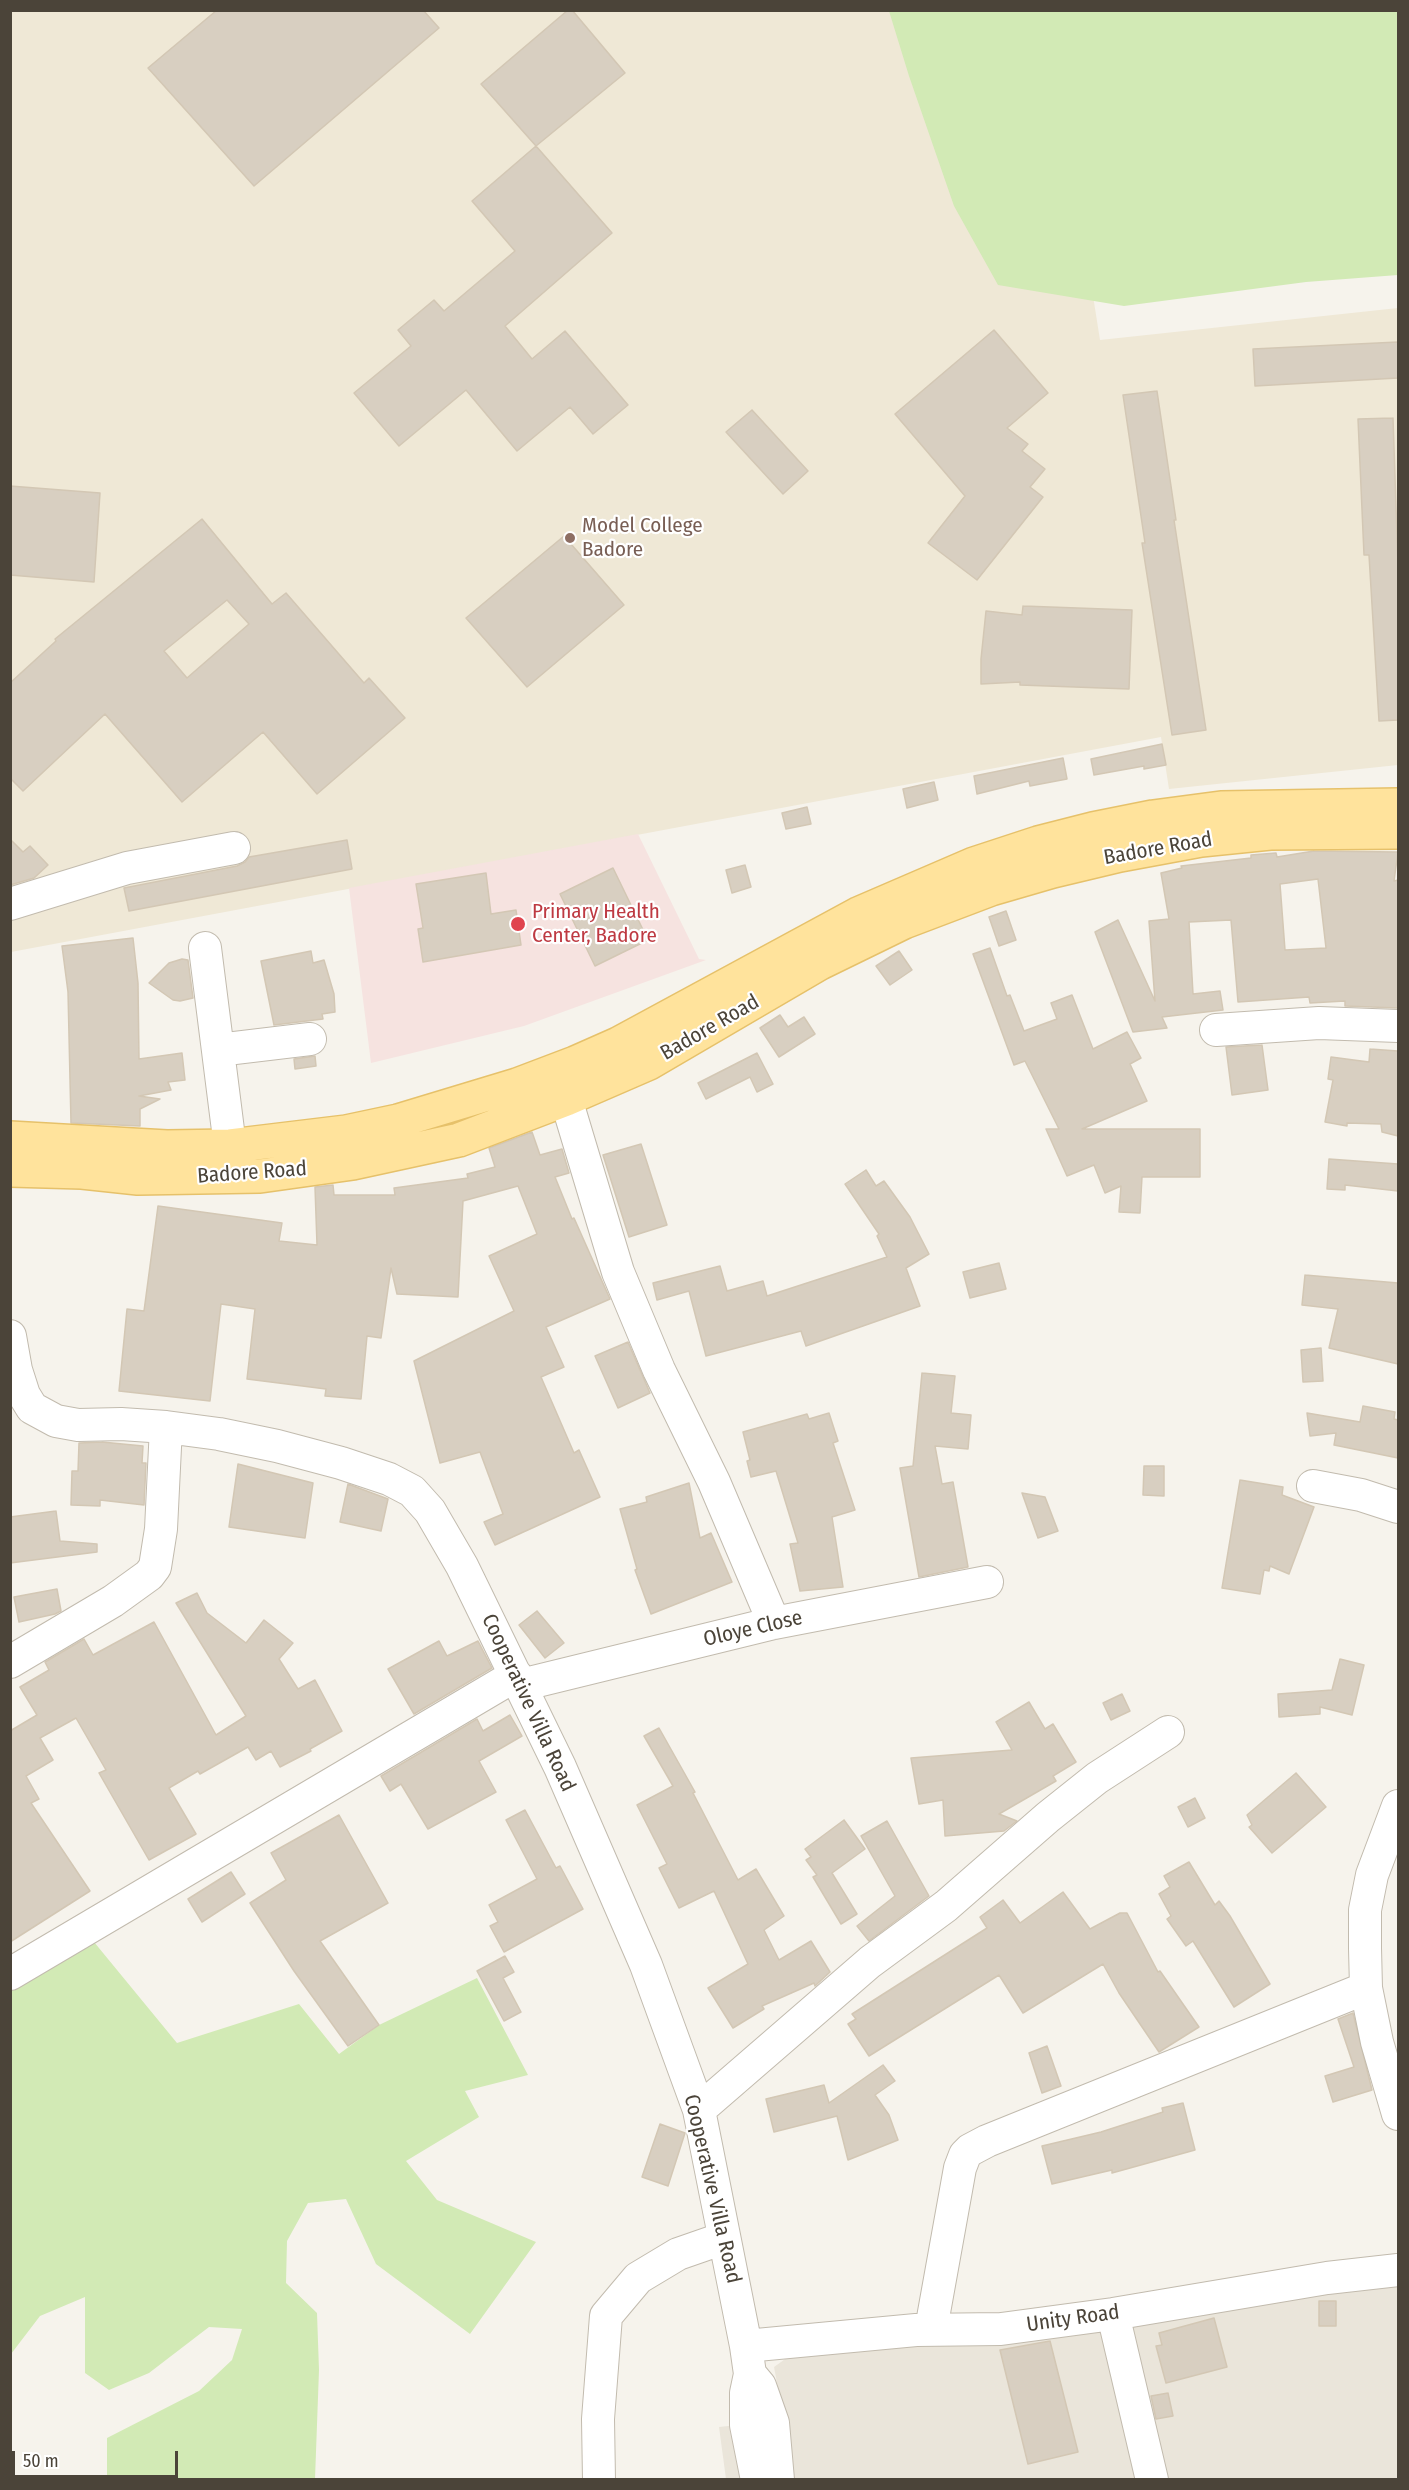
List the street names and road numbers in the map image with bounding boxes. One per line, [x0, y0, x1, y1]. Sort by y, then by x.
street label: Badore Road [1102, 827, 1214, 871]
street label: Badore Road [656, 990, 764, 1066]
street label: Badore Road [196, 1157, 308, 1189]
street label: Oloye Close [701, 1605, 805, 1653]
street label: Cooperative Villa Road [476, 1610, 580, 1796]
street label: Cooperative Villa Road [678, 2092, 746, 2286]
street label: Unity Road [1025, 2300, 1121, 2338]

